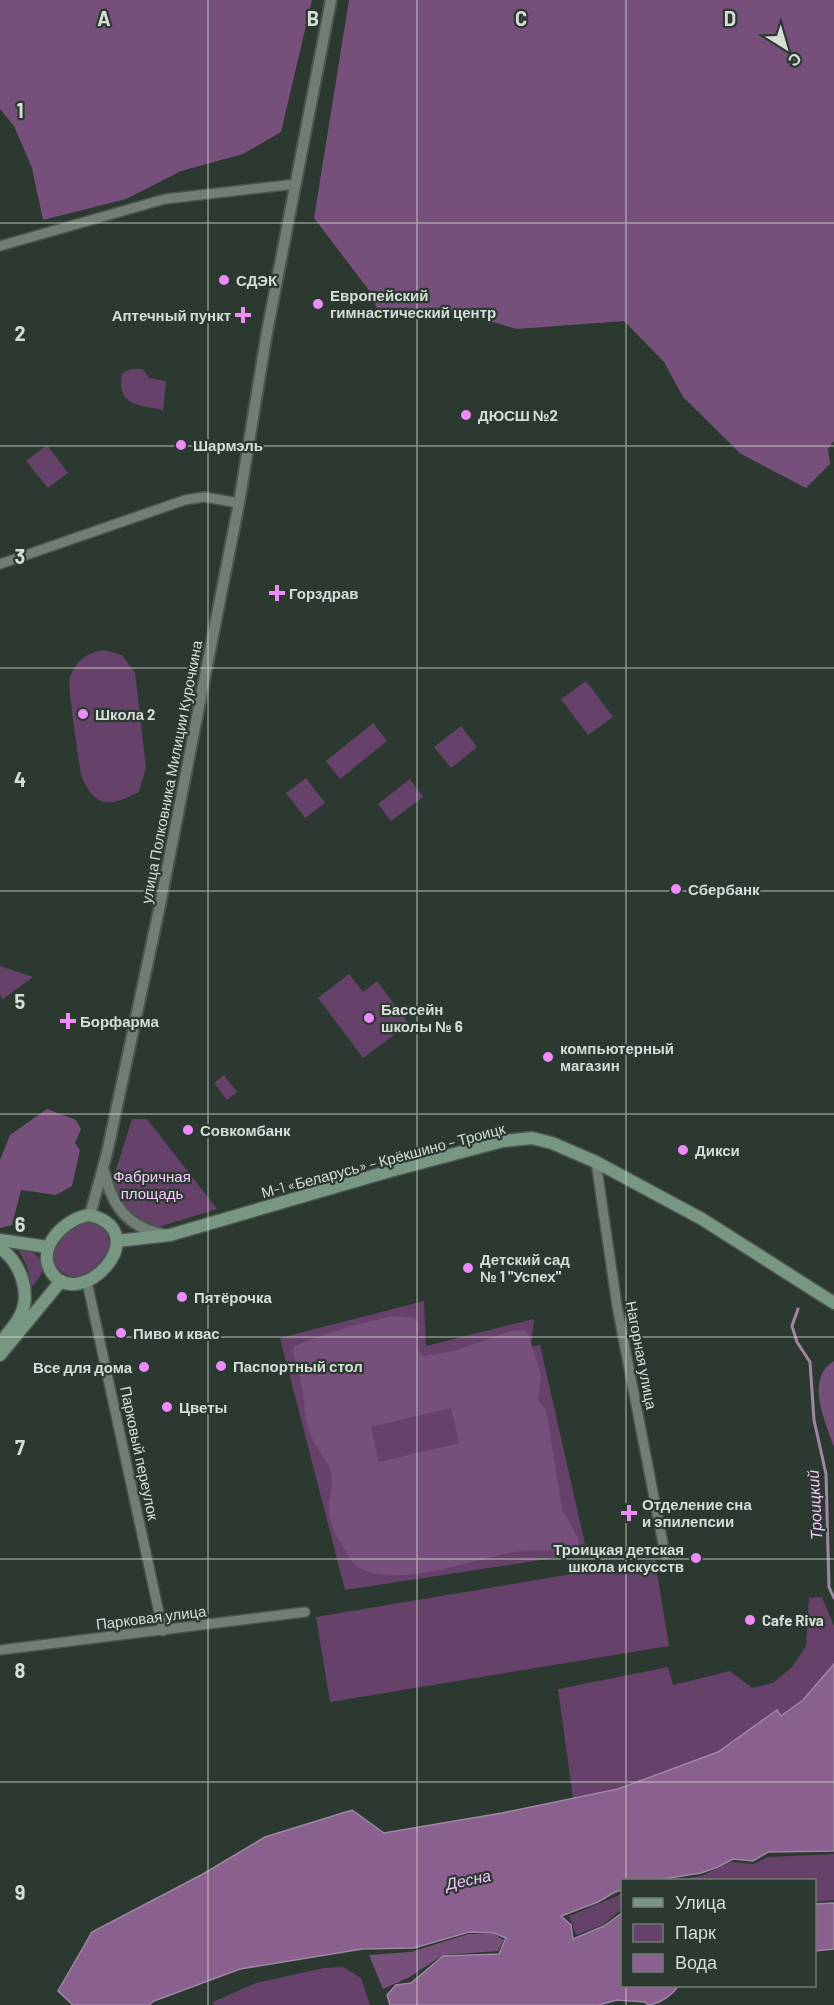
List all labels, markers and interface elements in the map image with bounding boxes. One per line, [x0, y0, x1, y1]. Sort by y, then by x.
text: A [97, 6, 111, 30]
text: B [307, 6, 319, 30]
text: C [515, 6, 527, 30]
text: D [724, 6, 736, 30]
north arrow [756, 18, 816, 78]
text: С [785, 49, 806, 72]
text: 1 [16, 98, 24, 122]
place label: СДЭК [236, 271, 278, 289]
marker: СДЭК [217, 273, 231, 287]
place label: Европейский гимнастический центр [330, 286, 496, 321]
marker: Европейский гимнастический центр [311, 297, 325, 311]
place label: Аптечный пункт [112, 306, 231, 324]
marker: Аптечный пункт [236, 308, 250, 322]
text: 2 [14, 321, 26, 345]
place label: ДЮСШ №2 [478, 406, 558, 424]
marker: ДЮСШ №2 [459, 408, 473, 422]
place label: Шармэль [193, 436, 263, 454]
marker: Шармэль [174, 438, 188, 452]
text: 3 [15, 544, 25, 568]
place label: Горздрав [289, 584, 359, 602]
marker: Горздрав [270, 586, 284, 600]
street label: улица Полковника Милиции Курочкина [137, 638, 206, 905]
place label: Школа 2 [95, 705, 155, 723]
marker: Школа 2 [76, 707, 90, 721]
text: 4 [14, 767, 26, 791]
place label: Сбербанк [688, 880, 760, 898]
marker: Сбербанк [669, 882, 683, 896]
text: 5 [15, 989, 26, 1013]
place label: Бассейн школы № 6 [381, 1000, 463, 1035]
marker: Бассейн школы № 6 [362, 1011, 376, 1025]
place label: Борфарма [80, 1012, 159, 1030]
marker: Борфарма [61, 1014, 75, 1028]
place label: компьютерный магазин [560, 1039, 674, 1074]
marker: компьютерный магазин [541, 1050, 555, 1064]
street label: М-1 «Беларусь» – Крёкшино – Троицк [259, 1119, 507, 1201]
place label: Совкомбанк [200, 1121, 291, 1139]
marker: Совкомбанк [181, 1123, 195, 1137]
place label: Дикси [695, 1141, 740, 1159]
marker: Дикси [676, 1143, 690, 1157]
park label: Фабричная площадь [113, 1167, 191, 1202]
text: 6 [15, 1212, 26, 1236]
place label: Детский сад № 1 "Успех" [480, 1250, 570, 1285]
marker: Детский сад № 1 "Успех" [461, 1261, 475, 1275]
place label: Пятёрочка [194, 1288, 272, 1306]
marker: Пятёрочка [175, 1290, 189, 1304]
street label: Нагорная улица [623, 1299, 661, 1411]
place label: Пиво и квас [133, 1324, 220, 1342]
marker: Пиво и квас [114, 1326, 128, 1340]
place label: Паспортный стол [233, 1357, 363, 1375]
place label: Все для дома [33, 1358, 133, 1376]
marker: Паспортный стол [214, 1359, 228, 1373]
marker: Все для дома [137, 1360, 151, 1374]
street label: Парковый переулок [117, 1384, 163, 1522]
place label: Цветы [179, 1398, 227, 1416]
marker: Цветы [160, 1400, 174, 1414]
text: 7 [15, 1435, 25, 1459]
water label: Троицкий [803, 1469, 825, 1541]
place label: Отделение сна и эпилепсии [642, 1495, 752, 1530]
marker: Отделение сна и эпилепсии [620, 1504, 638, 1522]
place label: Троицкая детская школа искусств [553, 1540, 684, 1575]
marker: Троицкая детская школа искусств [689, 1551, 703, 1565]
street label: Парковая улица [95, 1601, 208, 1633]
place label: Cafe Riva [762, 1611, 824, 1629]
marker: Cafe Riva [743, 1613, 757, 1627]
text: 8 [15, 1658, 26, 1682]
water label: Десна [442, 1865, 492, 1893]
legend [621, 1879, 816, 1987]
text: 9 [15, 1880, 25, 1904]
text: Улица [675, 1891, 727, 1913]
text: Парк [675, 1921, 716, 1943]
text: Вода [675, 1951, 718, 1973]

